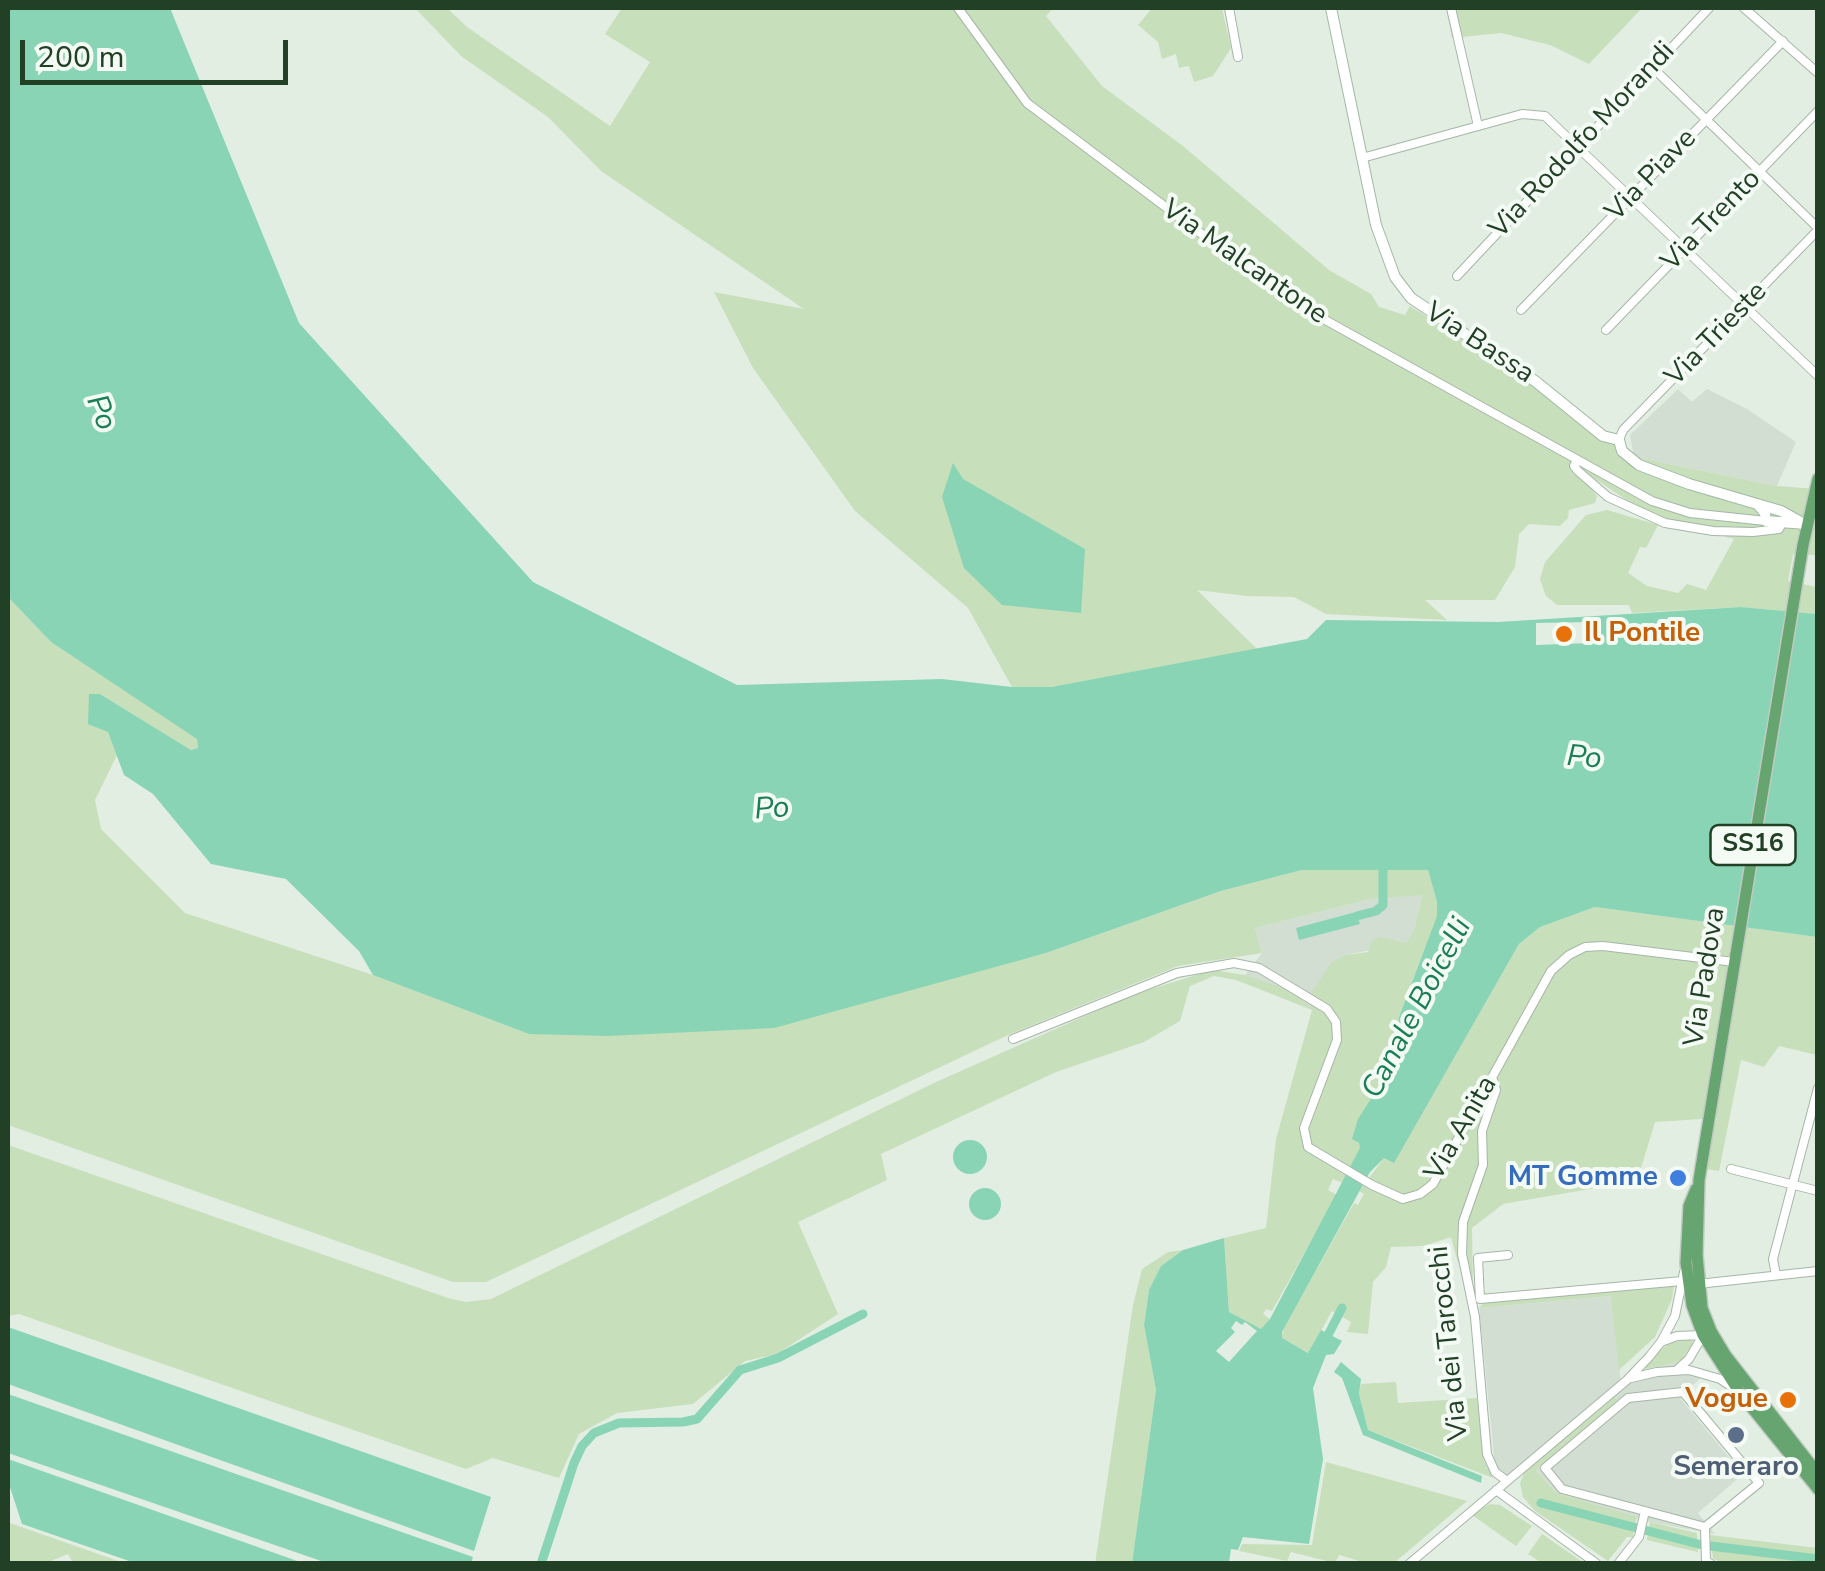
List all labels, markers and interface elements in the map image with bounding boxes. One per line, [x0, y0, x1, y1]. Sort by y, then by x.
scale bar [25, 20, 292, 82]
street label: Via Rodolfo Morandi [1483, 36, 1683, 246]
text: 200 m [37, 37, 124, 78]
street label: Via Piave [1600, 123, 1704, 229]
street label: Via Trento [1655, 163, 1769, 279]
street label: Via Malcantone [1155, 193, 1333, 333]
street label: Via Trieste [1659, 276, 1775, 394]
street label: Via Bassa [1418, 296, 1540, 392]
water label: Po [77, 390, 123, 436]
place label: Il Pontile [1584, 617, 1700, 651]
marker: Il Pontile [1553, 623, 1575, 645]
water label: Po [1565, 740, 1603, 778]
water label: Po [753, 791, 791, 829]
road number: SS16 [1710, 825, 1796, 865]
street label: Via Padova [1678, 905, 1734, 1049]
water label: Canale Boicelli [1355, 913, 1481, 1105]
street label: Via Anita [1419, 1071, 1505, 1187]
place label: MT Gomme [1508, 1161, 1658, 1195]
marker: MT Gomme [1667, 1167, 1689, 1189]
street label: Via dei Tarocchi [1423, 1244, 1477, 1442]
place label: Vogue [1685, 1383, 1768, 1417]
marker: Vogue [1777, 1389, 1799, 1411]
marker: Semeraro [1725, 1424, 1747, 1446]
place label: Semeraro [1673, 1451, 1799, 1485]

